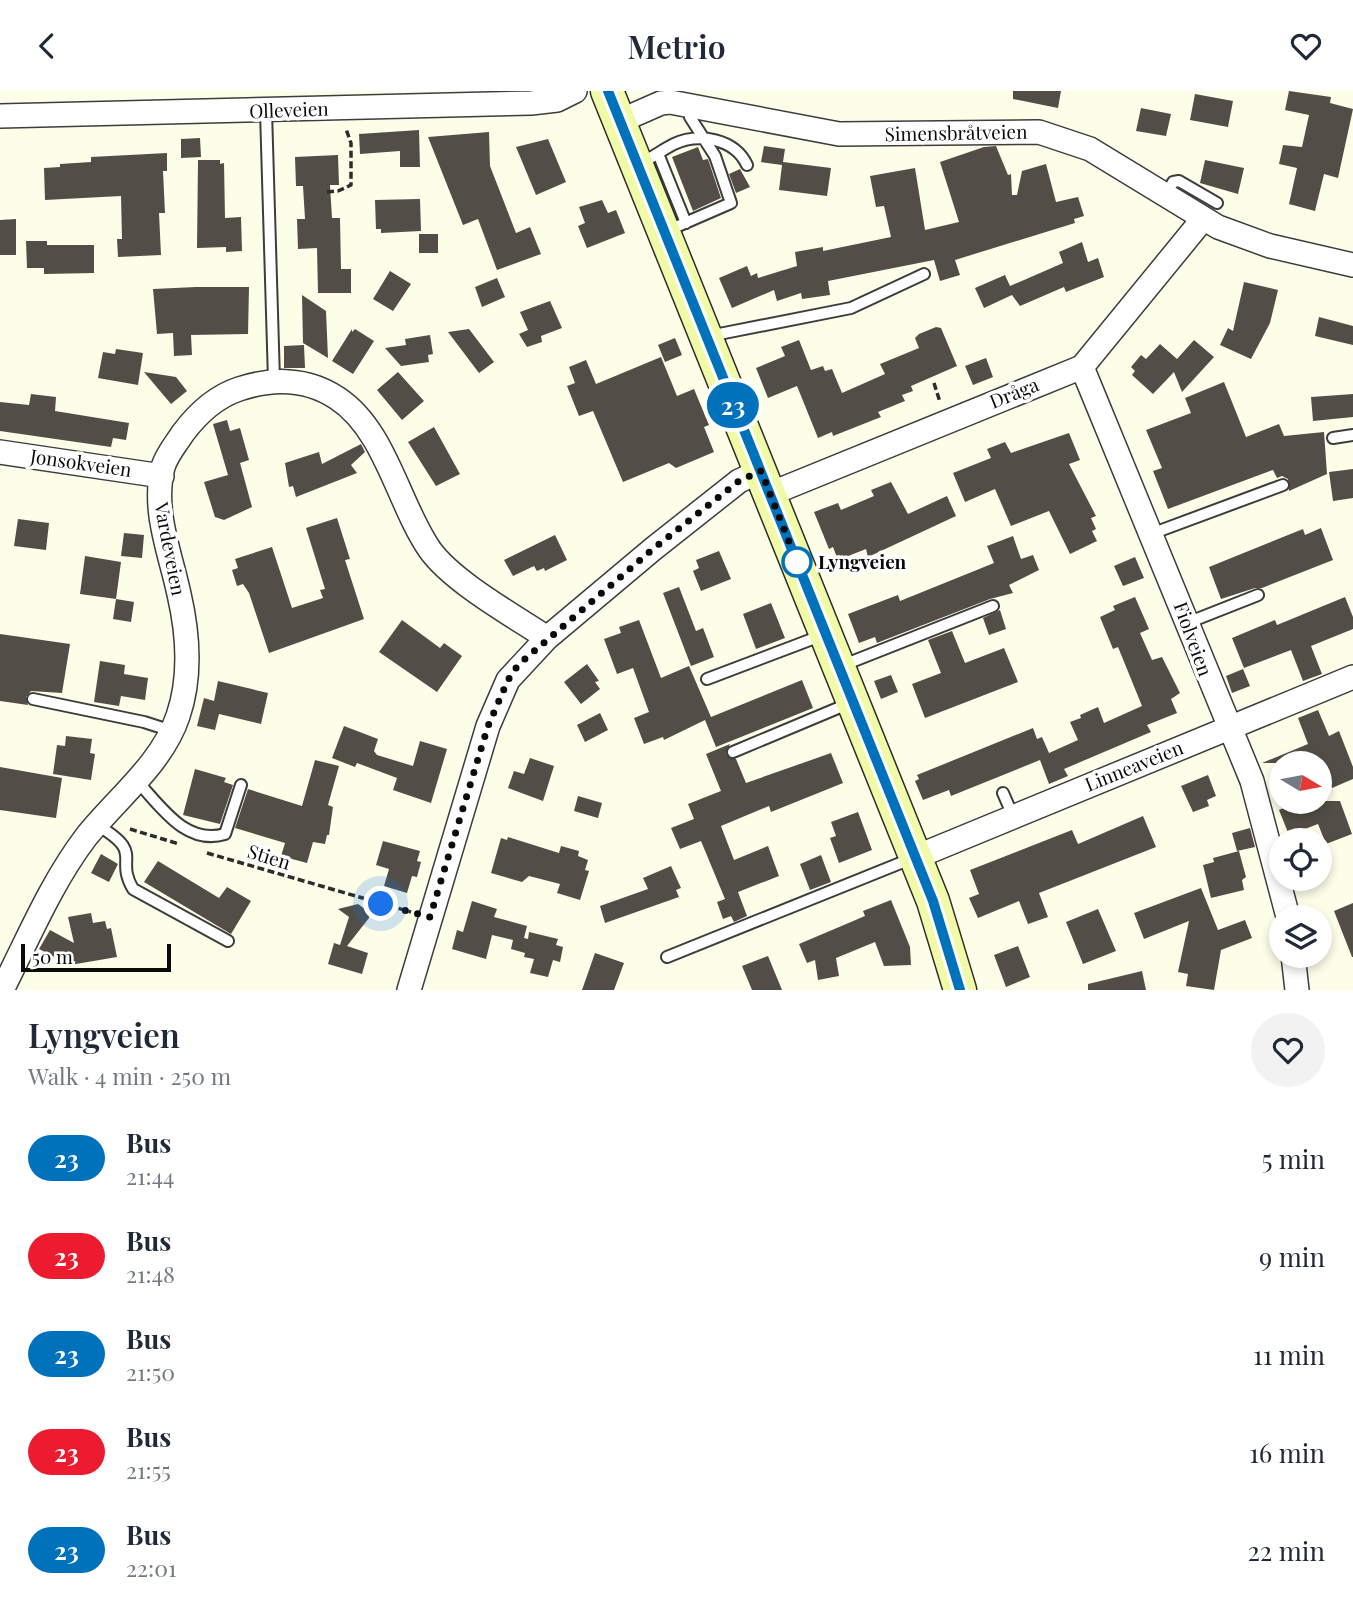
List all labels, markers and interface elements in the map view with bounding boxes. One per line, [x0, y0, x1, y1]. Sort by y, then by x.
text: Metrio [627, 24, 726, 67]
icon: back [28, 27, 66, 65]
icon: heart [1287, 27, 1325, 65]
street label: Olleveien [249, 95, 330, 123]
street label: Simensbråtveien [884, 118, 1028, 146]
street label: Dråga [985, 370, 1043, 414]
line badge: 23 [702, 382, 764, 428]
text: 23 [721, 389, 745, 421]
street label: Jonsokveien [28, 442, 134, 482]
street label: Vardeveien [149, 499, 193, 598]
marker: Lyngveien [782, 547, 812, 577]
place label: Lyngveien [818, 548, 907, 574]
street label: Fiolveien [1169, 598, 1220, 680]
street label: Linneaveien [1081, 733, 1187, 797]
north arrow [1269, 751, 1332, 814]
map controls [1269, 751, 1332, 968]
button: locate [1269, 828, 1332, 891]
street label: Stien [245, 837, 295, 875]
your location [363, 886, 398, 921]
button: layers [1269, 905, 1332, 968]
scale bar [21, 941, 172, 973]
text: 50 m [32, 943, 73, 969]
text: Lyngveien [28, 1012, 180, 1056]
button: heart [1251, 1013, 1325, 1087]
text: Walk · 4 min · 250 m [28, 1060, 231, 1091]
text: Bus [126, 1125, 171, 1160]
text: 5 min [1262, 1141, 1325, 1176]
text: 23 [54, 1142, 79, 1174]
text: 21:44 [126, 1160, 174, 1191]
text: Bus [126, 1223, 171, 1258]
text: 9 min [1259, 1239, 1325, 1274]
text: 23 [54, 1240, 79, 1272]
text: 21:48 [126, 1258, 175, 1289]
text: Bus [126, 1321, 171, 1356]
text: 11 min [1253, 1337, 1325, 1372]
text: 23 [54, 1338, 79, 1370]
text: 21:50 [126, 1356, 175, 1387]
text: Bus [126, 1419, 171, 1454]
text: 16 min [1249, 1435, 1325, 1470]
text: 23 [54, 1436, 79, 1468]
text: 21:55 [126, 1454, 171, 1485]
text: Bus [126, 1517, 171, 1552]
text: 22 min [1247, 1533, 1325, 1568]
text: 23 [54, 1534, 79, 1566]
text: 22:01 [126, 1552, 176, 1583]

